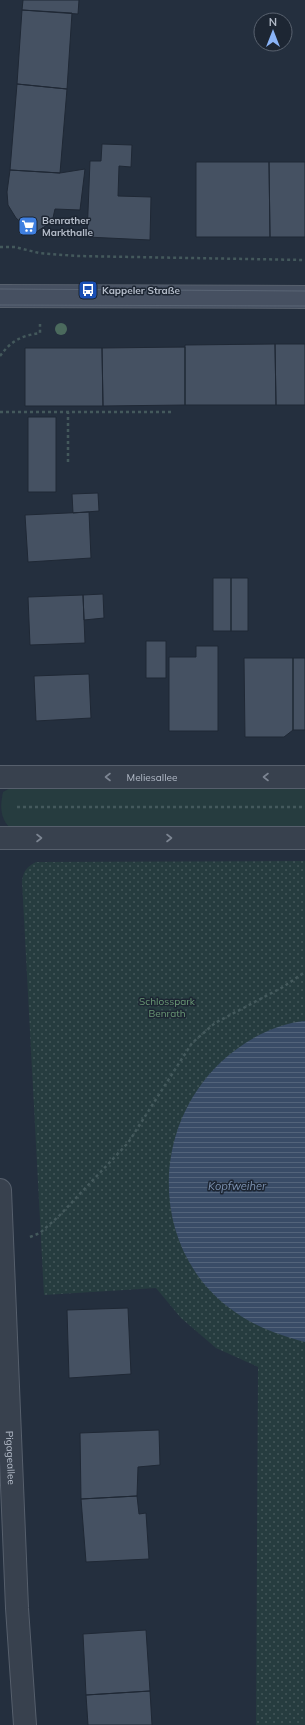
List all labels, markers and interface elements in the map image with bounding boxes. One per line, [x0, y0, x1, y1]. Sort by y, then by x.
north arrow [253, 12, 293, 52]
text: N [269, 15, 277, 29]
place label: Benrather Markthalle [42, 214, 93, 239]
supermarket icon: Benrather Markthalle [17, 215, 39, 237]
bus stop icon: Kappeler Straße [77, 279, 99, 301]
place label: Kappeler Straße [102, 284, 181, 297]
street label: Meliesallee [127, 771, 177, 784]
one-way arrow [105, 773, 111, 781]
one-way arrow [263, 773, 269, 781]
one-way arrow [36, 834, 42, 842]
one-way arrow [166, 834, 172, 842]
park label: Schlosspark Benrath [139, 995, 196, 1020]
water label: Kopfweiher [208, 1179, 267, 1193]
street label: Pigageallee [3, 1431, 18, 1485]

